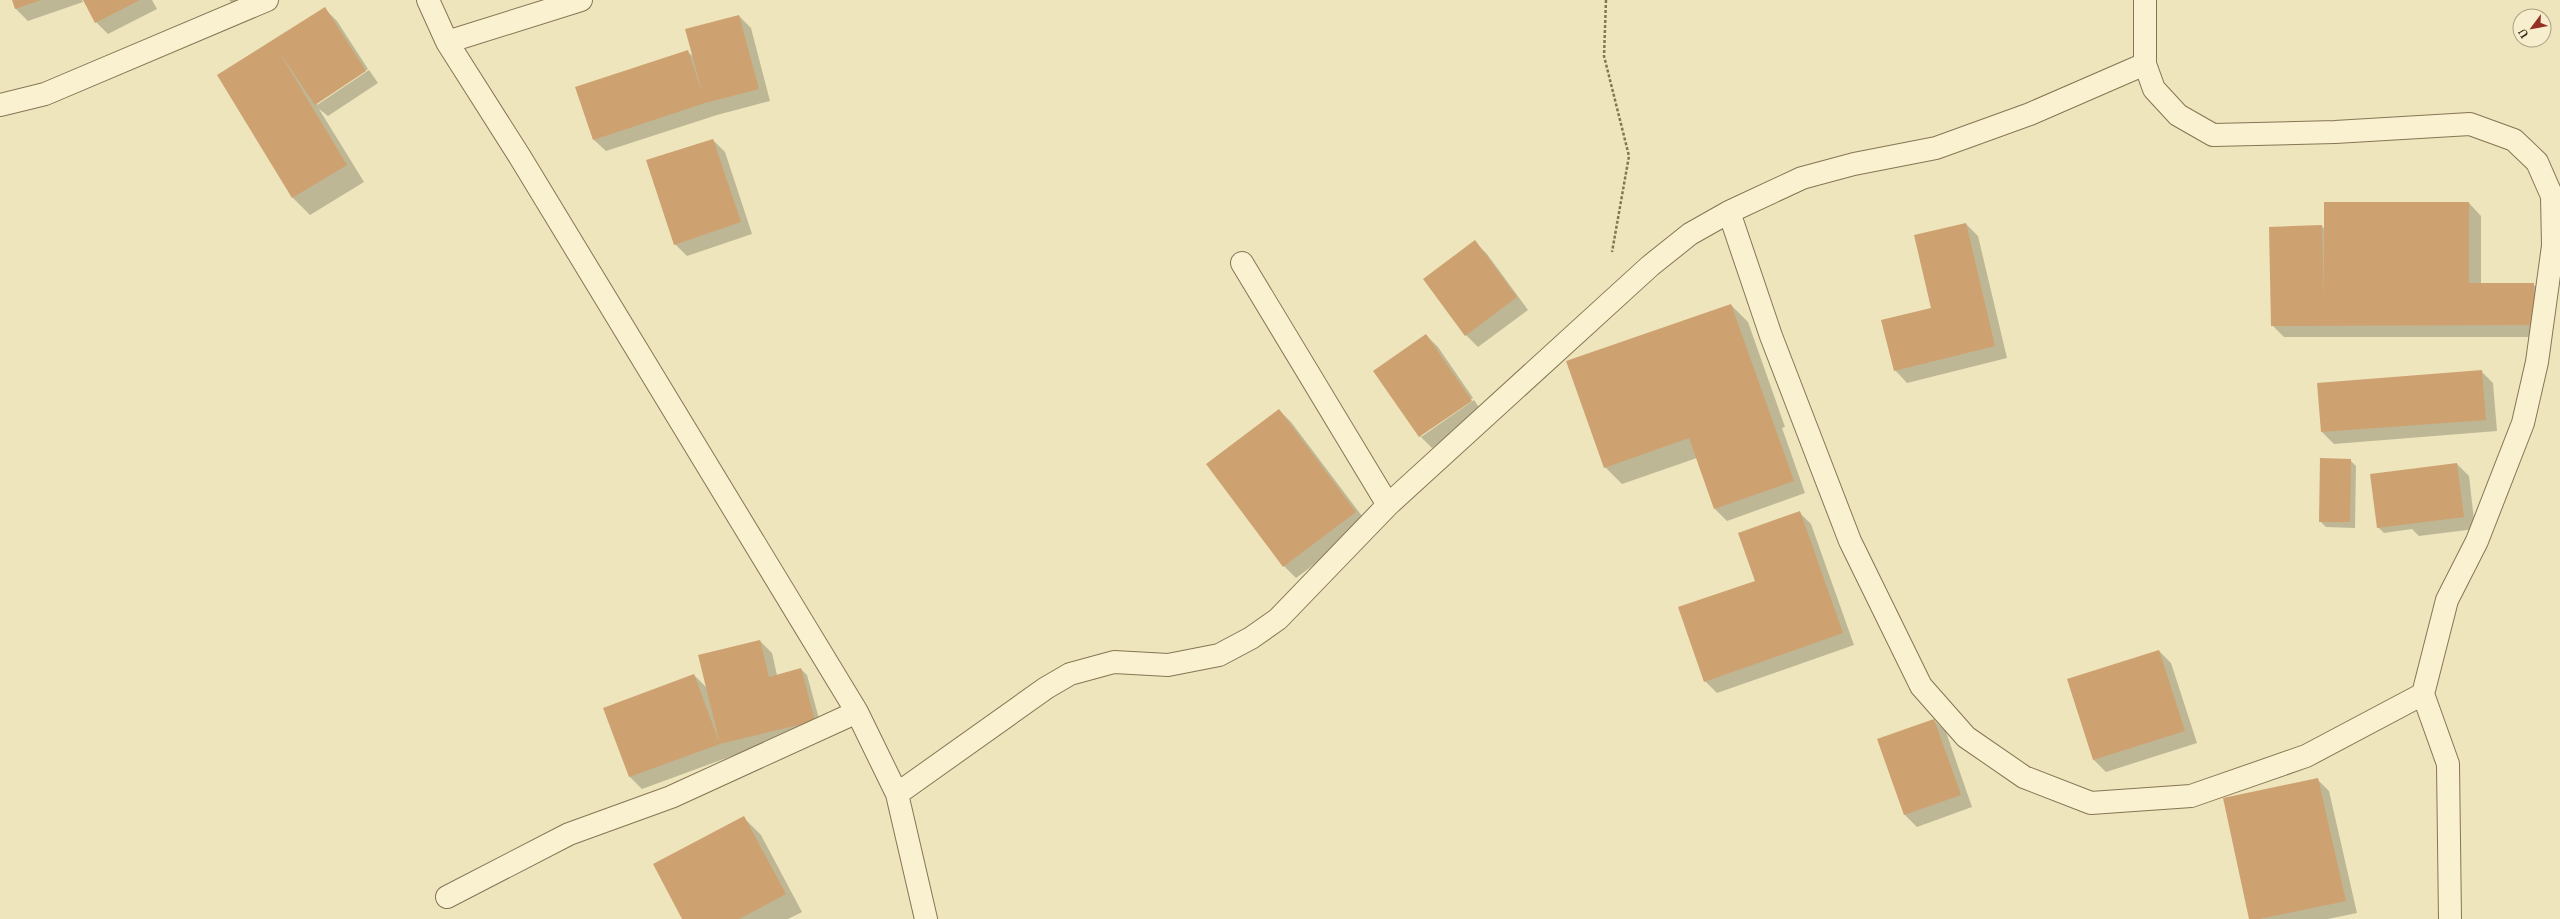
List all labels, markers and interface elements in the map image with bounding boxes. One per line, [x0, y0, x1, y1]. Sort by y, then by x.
north arrow [2512, 8, 2552, 48]
text: U [2515, 25, 2532, 40]

